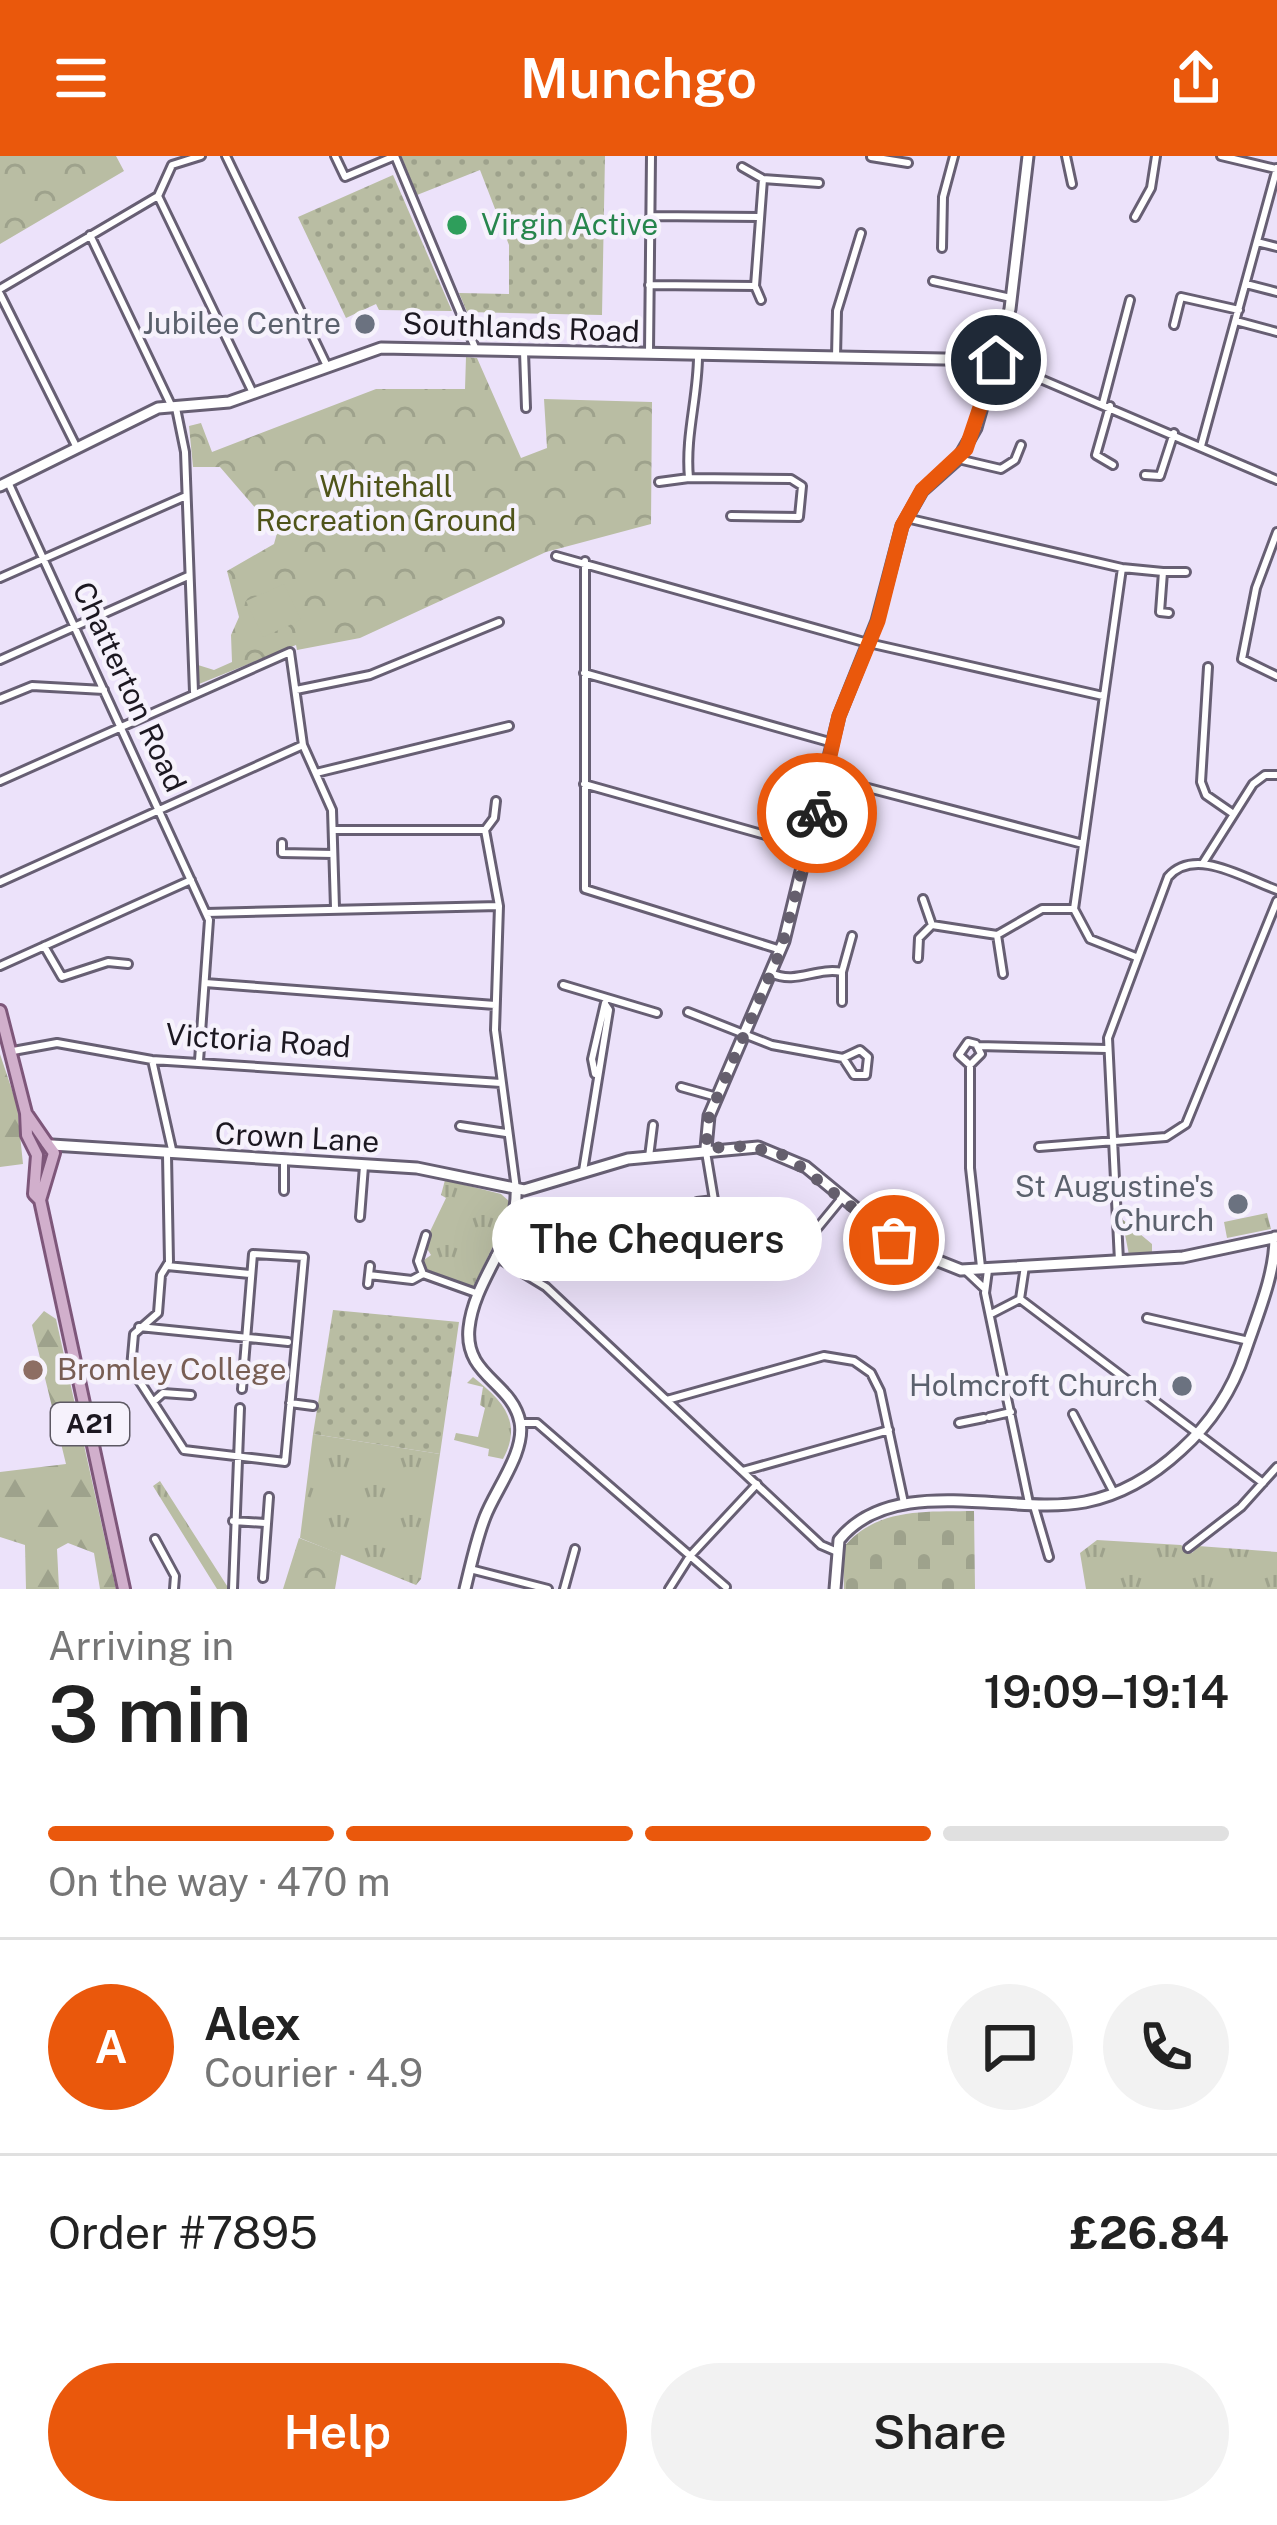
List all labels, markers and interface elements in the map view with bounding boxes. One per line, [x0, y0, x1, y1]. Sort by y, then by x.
icon: menu [48, 45, 114, 111]
icon: share [1163, 45, 1229, 111]
text: Munchgo [520, 47, 757, 110]
place label: Virgin Active [481, 206, 658, 242]
marker: Virgin Active [444, 212, 470, 238]
place label: Jubilee Centre [142, 305, 341, 341]
street label: Southlands Road [402, 305, 640, 349]
pin [945, 309, 1047, 411]
marker: Jubilee Centre [352, 311, 378, 337]
icon: home [963, 327, 1029, 393]
park label: Whitehall Recreation Ground [256, 468, 517, 538]
street label: Chatterton Road [66, 576, 194, 797]
courier [757, 753, 877, 873]
icon: bike [784, 780, 850, 846]
street label: Victoria Road [164, 1016, 352, 1064]
street label: Crown Lane [214, 1115, 380, 1159]
place label: St Augustine's Church [1015, 1168, 1214, 1238]
pin [843, 1189, 945, 1291]
marker: St Augustine's Church [1225, 1191, 1251, 1217]
callout: The Chequers [492, 1198, 822, 1282]
icon: bag [861, 1207, 927, 1273]
text: The Chequers [530, 1216, 784, 1262]
place label: Bromley College [57, 1351, 287, 1387]
marker: Bromley College [20, 1357, 46, 1383]
place label: Holmcroft Church [909, 1367, 1158, 1403]
marker: Holmcroft Church [1169, 1373, 1195, 1399]
road number: A21 [51, 1403, 129, 1445]
text: Arriving in [48, 1623, 234, 1669]
text: 19:09–19:14 [984, 1665, 1229, 1718]
text: 3 min [48, 1668, 252, 1760]
text: On the way · 470 m [48, 1859, 391, 1905]
button: chat [947, 1984, 1073, 2110]
button: phone [1103, 1984, 1229, 2110]
text: Alex [204, 1997, 301, 2050]
text: A [95, 2020, 127, 2073]
text: Courier · 4.9 [204, 2050, 423, 2096]
text: Order #7895 [48, 2206, 318, 2259]
text: £26.84 [1070, 2206, 1229, 2259]
button: Help [48, 2363, 627, 2501]
button: Share [651, 2363, 1229, 2501]

